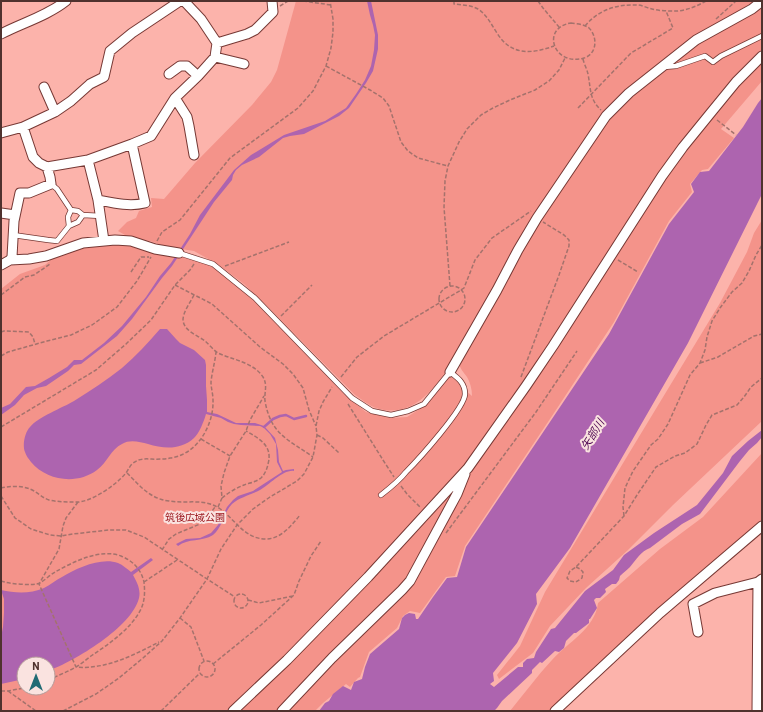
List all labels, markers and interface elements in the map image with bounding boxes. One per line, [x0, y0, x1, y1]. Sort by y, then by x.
water label: 矢部川 [578, 416, 607, 451]
park label: 筑後広域公園 [165, 511, 225, 523]
north arrow [16, 656, 56, 696]
text: N [32, 659, 40, 672]

